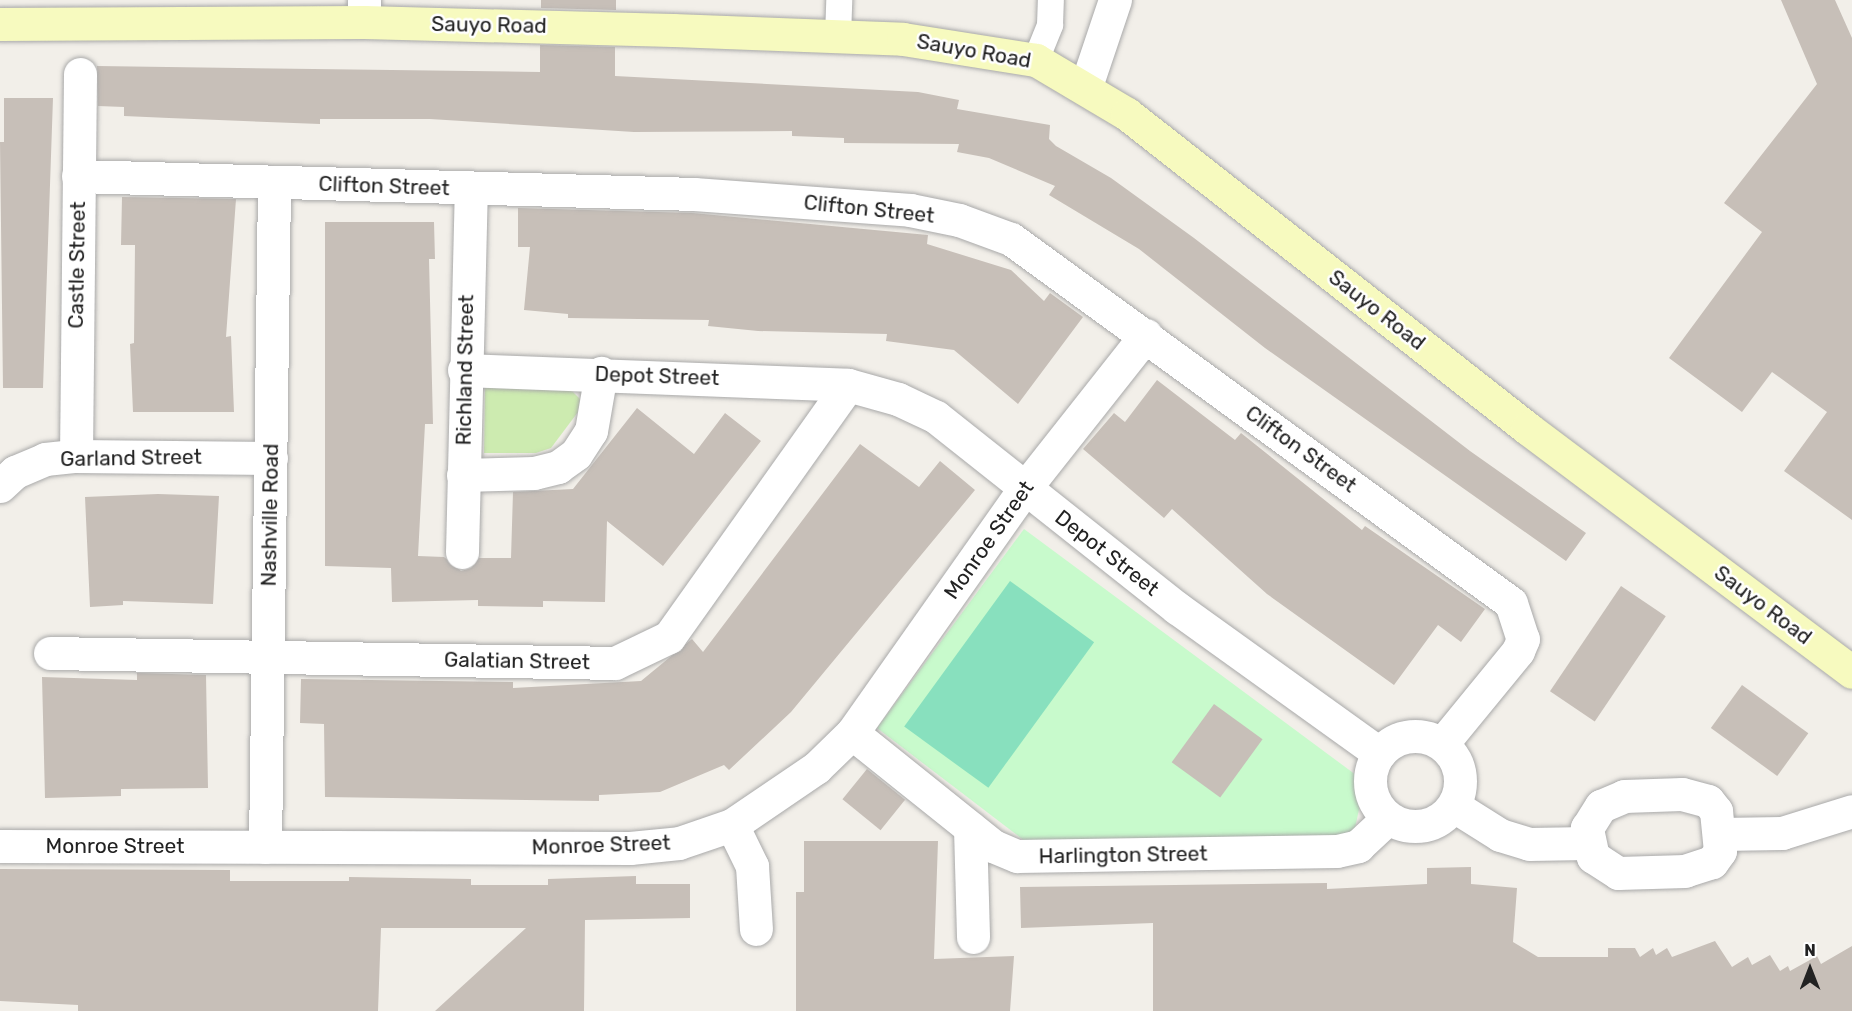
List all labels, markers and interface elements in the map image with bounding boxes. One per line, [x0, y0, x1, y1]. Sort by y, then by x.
street label: Sauyo Road [431, 11, 547, 39]
street label: Sauyo Road [915, 29, 1033, 73]
street label: Clifton Street [318, 171, 450, 201]
street label: Clifton Street [802, 190, 936, 228]
street label: Castle Street [63, 201, 91, 329]
street label: Sauyo Road [1324, 265, 1430, 355]
street label: Richland Street [451, 294, 479, 446]
street label: Depot Street [594, 361, 720, 391]
street label: Clifton Street [1241, 400, 1361, 498]
street label: Nashville Road [256, 443, 284, 587]
street label: Garland Street [60, 444, 202, 472]
street label: Monroe Street [939, 476, 1039, 604]
street label: Depot Street [1050, 505, 1164, 601]
street label: Sauyo Road [1709, 560, 1817, 650]
street label: Galatian Street [444, 647, 590, 675]
street label: Monroe Street [531, 830, 671, 860]
street label: Monroe Street [46, 833, 184, 859]
street label: Harlington Street [1038, 841, 1208, 869]
north arrow [1780, 939, 1840, 999]
text: N [1804, 941, 1816, 960]

